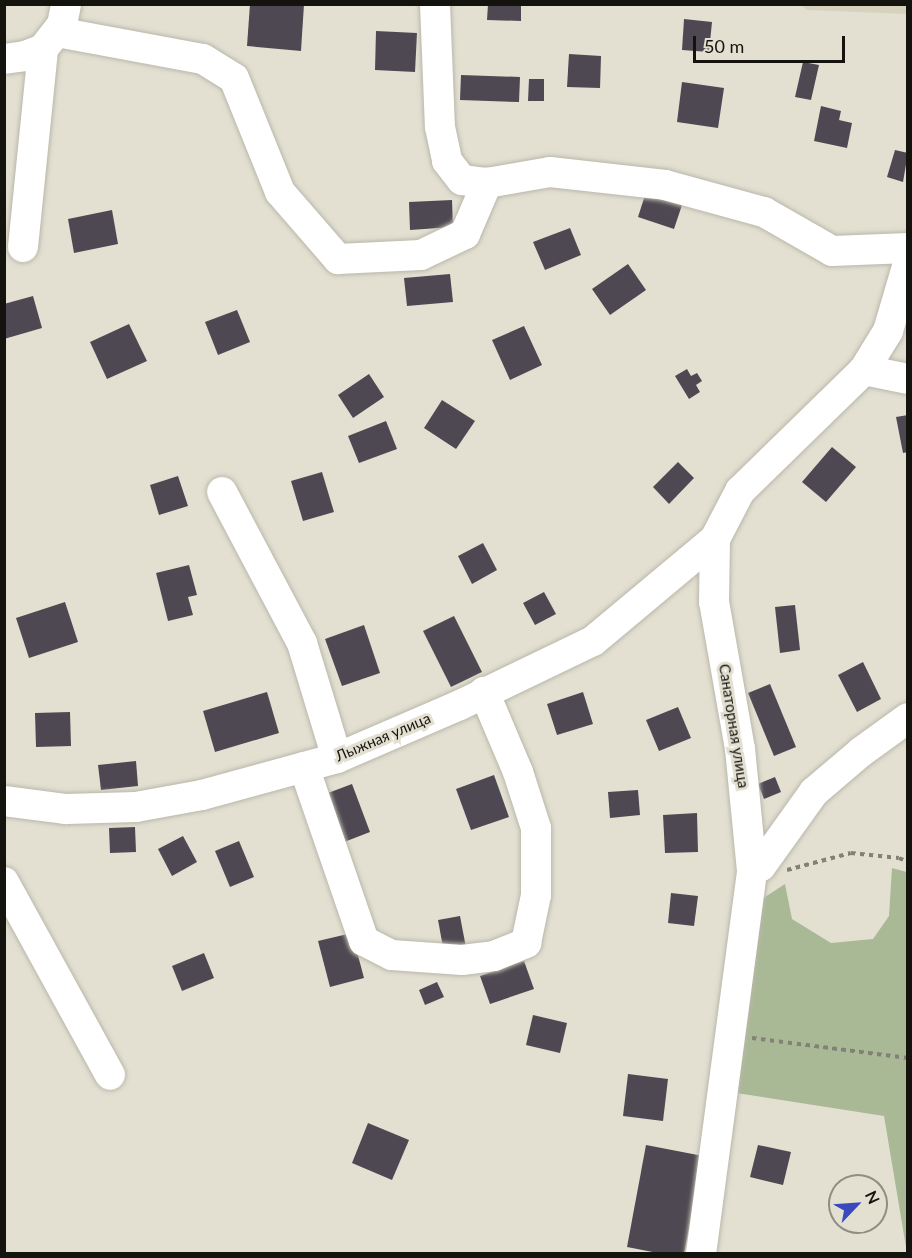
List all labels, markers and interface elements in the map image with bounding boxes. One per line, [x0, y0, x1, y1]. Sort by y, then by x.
scale bar [696, 24, 848, 62]
text: 50 m [704, 35, 744, 57]
street label: Санаторная улица [715, 663, 753, 789]
street label: Лыжная улица [333, 709, 433, 765]
north arrow [828, 1174, 888, 1234]
text: N [862, 1187, 884, 1207]

